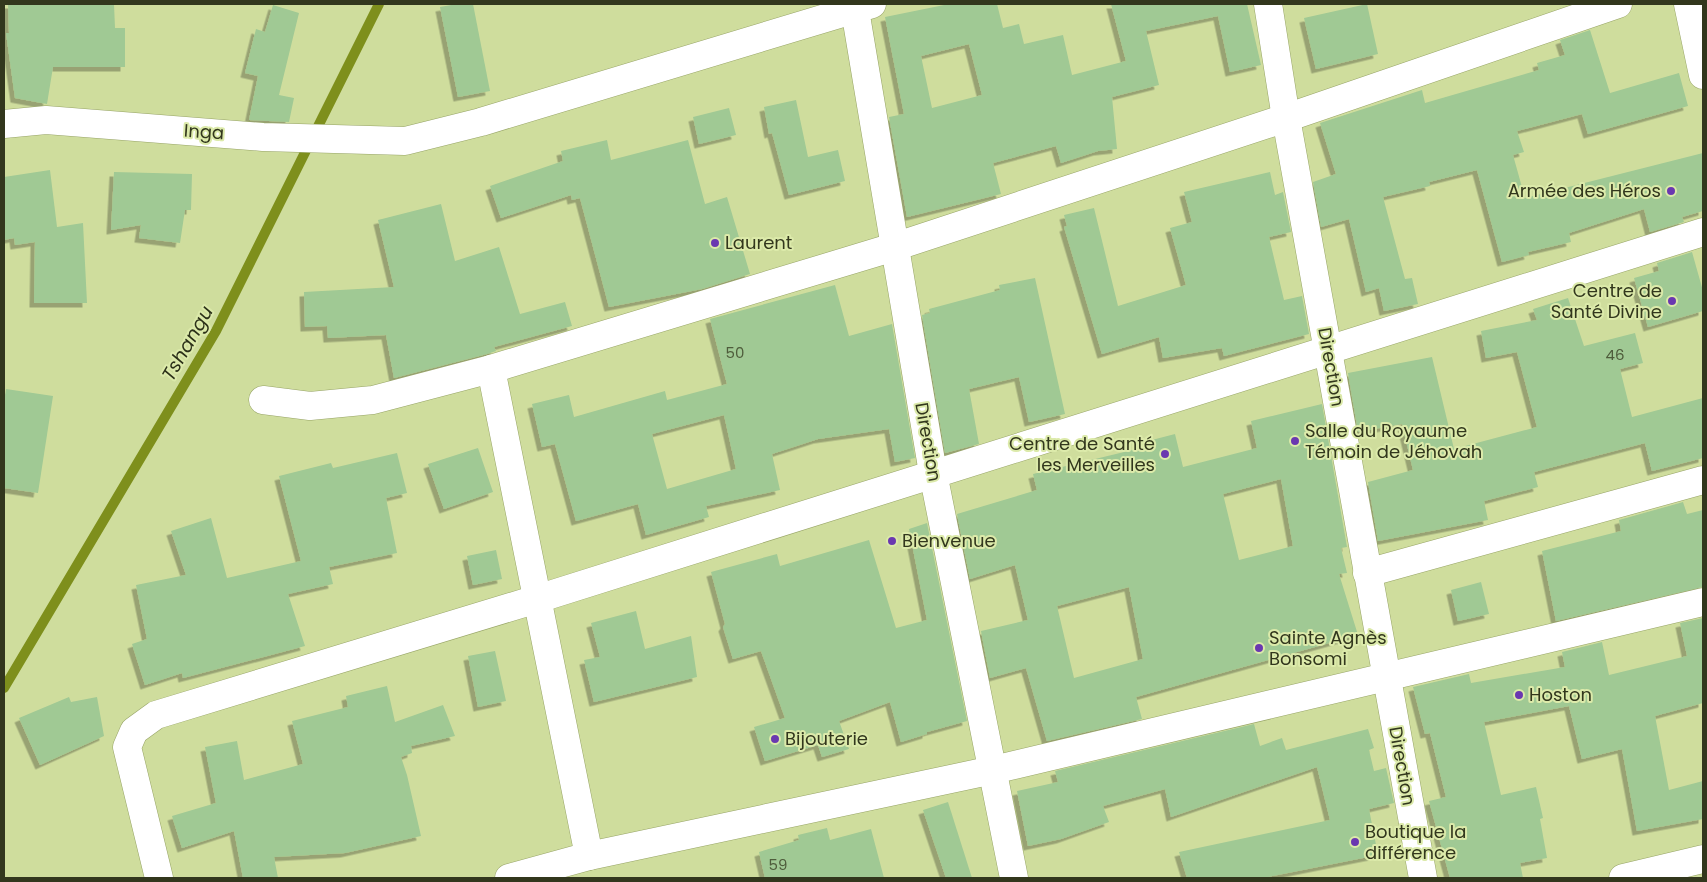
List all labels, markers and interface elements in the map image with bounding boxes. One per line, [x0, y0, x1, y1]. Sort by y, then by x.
street label: Inga [183, 118, 225, 145]
place label: Armée des Héros [1508, 178, 1661, 203]
marker: Armée des Héros [1665, 185, 1677, 197]
place label: Laurent [725, 230, 792, 255]
marker: Laurent [709, 237, 721, 249]
place label: Centre de Santé Divine [1551, 278, 1662, 324]
marker: Centre de Santé Divine [1666, 295, 1678, 307]
water label: Tshangu [155, 301, 220, 386]
street label: Direction [1312, 325, 1351, 408]
house number: 50 [726, 342, 744, 363]
house number: 46 [1606, 344, 1624, 365]
street label: Direction [909, 400, 948, 483]
place label: Salle du Royaume Témoin de Jéhovah [1305, 418, 1482, 464]
place label: Centre de Santé les Merveilles [1009, 431, 1155, 477]
marker: Salle du Royaume Témoin de Jéhovah [1289, 435, 1301, 447]
marker: Centre de Santé les Merveilles [1159, 448, 1171, 460]
place label: Bienvenue [902, 528, 996, 553]
marker: Bienvenue [886, 535, 898, 547]
place label: Sainte Agnès Bonsomi [1269, 625, 1387, 671]
marker: Sainte Agnès Bonsomi [1253, 642, 1265, 654]
place label: Hoston [1529, 682, 1592, 707]
marker: Hoston [1513, 689, 1525, 701]
street label: Direction [1383, 724, 1422, 807]
place label: Bijouterie [785, 726, 868, 751]
marker: Bijouterie [769, 733, 781, 745]
place label: Boutique la différence [1365, 819, 1466, 865]
marker: Boutique la différence [1349, 836, 1361, 848]
house number: 59 [769, 854, 787, 875]

